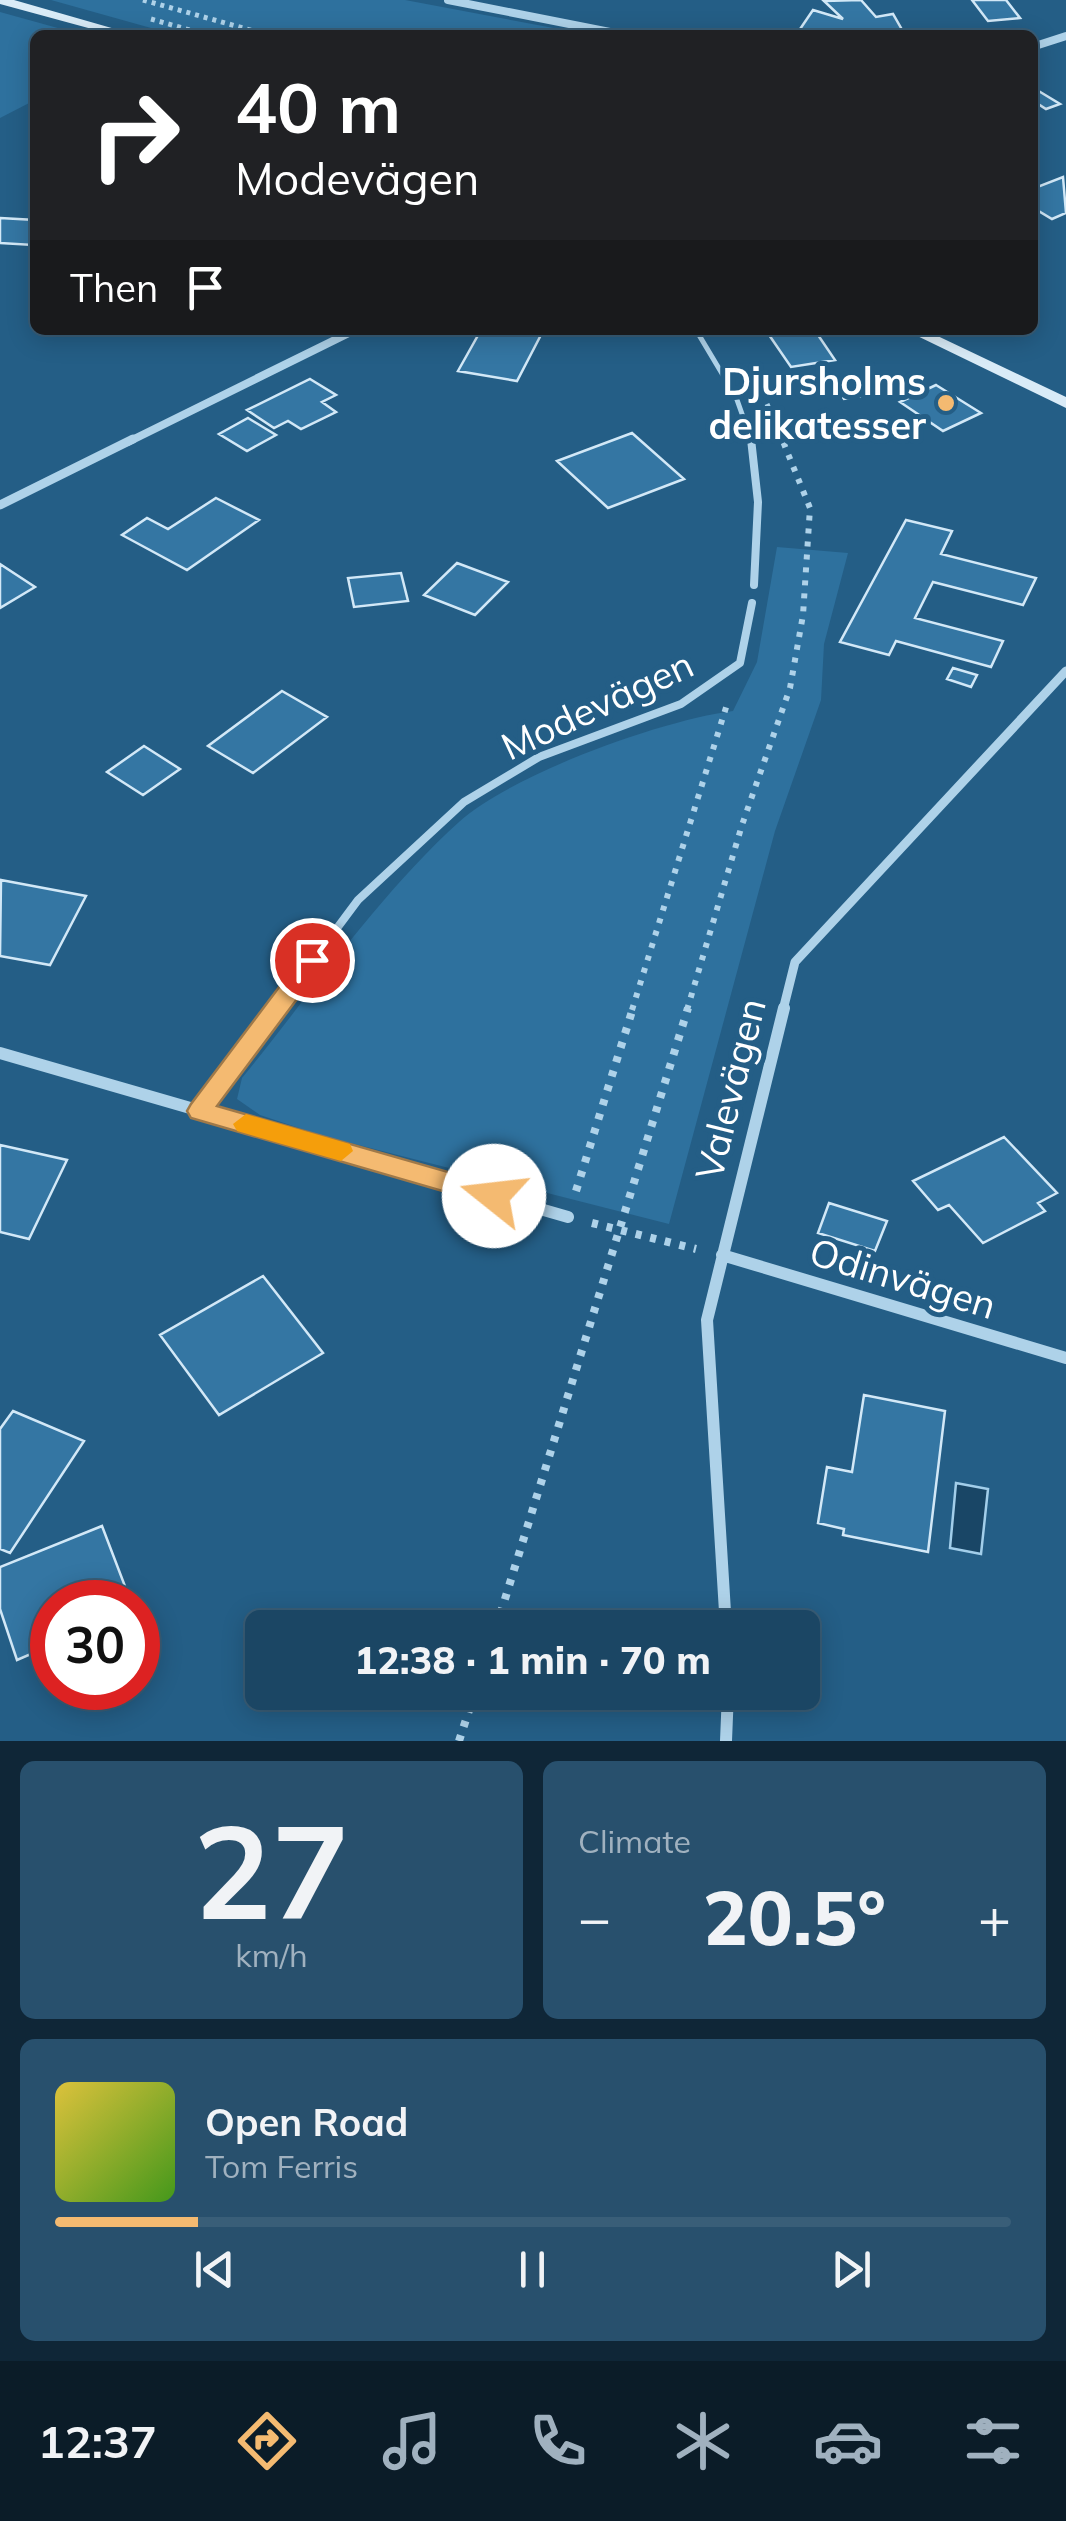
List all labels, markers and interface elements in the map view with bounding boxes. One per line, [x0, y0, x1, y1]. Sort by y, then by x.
text: 40 m [235, 63, 401, 151]
icon: right [70, 70, 200, 200]
text: Modevägen [235, 150, 479, 206]
icon: arrive [178, 260, 233, 315]
text: Then [70, 264, 158, 312]
place label: Djursholms delikatesser [709, 357, 926, 449]
marker: Djursholms delikatesser [935, 392, 957, 414]
street label: Modevägen [493, 640, 701, 770]
pin [270, 918, 355, 1003]
icon: arrive [285, 933, 340, 988]
street label: Valevägen [684, 993, 776, 1185]
position arrow [442, 1144, 546, 1248]
street label: Odinvägen [804, 1227, 1002, 1329]
speed limit sign: 30 [30, 1580, 160, 1710]
text: 12:38 · 1 min · 70 m [354, 1636, 711, 1684]
text: 27 [193, 1788, 350, 1952]
text: Climate [578, 1821, 691, 1861]
text: 20.5° [703, 1870, 886, 1964]
text: − [578, 1883, 611, 1952]
text: + [978, 1883, 1011, 1952]
text: km/h [235, 1935, 308, 1975]
text: Open Road [205, 2098, 408, 2146]
text: Tom Ferris [205, 2146, 358, 2186]
icon: previous [187, 2242, 242, 2297]
icon: pause [505, 2242, 560, 2297]
icon: next [824, 2242, 879, 2297]
icon: directions [232, 2406, 302, 2476]
icon: music [377, 2406, 447, 2476]
icon: phone [523, 2406, 593, 2476]
icon: climate [668, 2406, 738, 2476]
icon: car [813, 2406, 883, 2476]
icon: filters [958, 2406, 1028, 2476]
text: 12:37 [38, 2413, 157, 2469]

